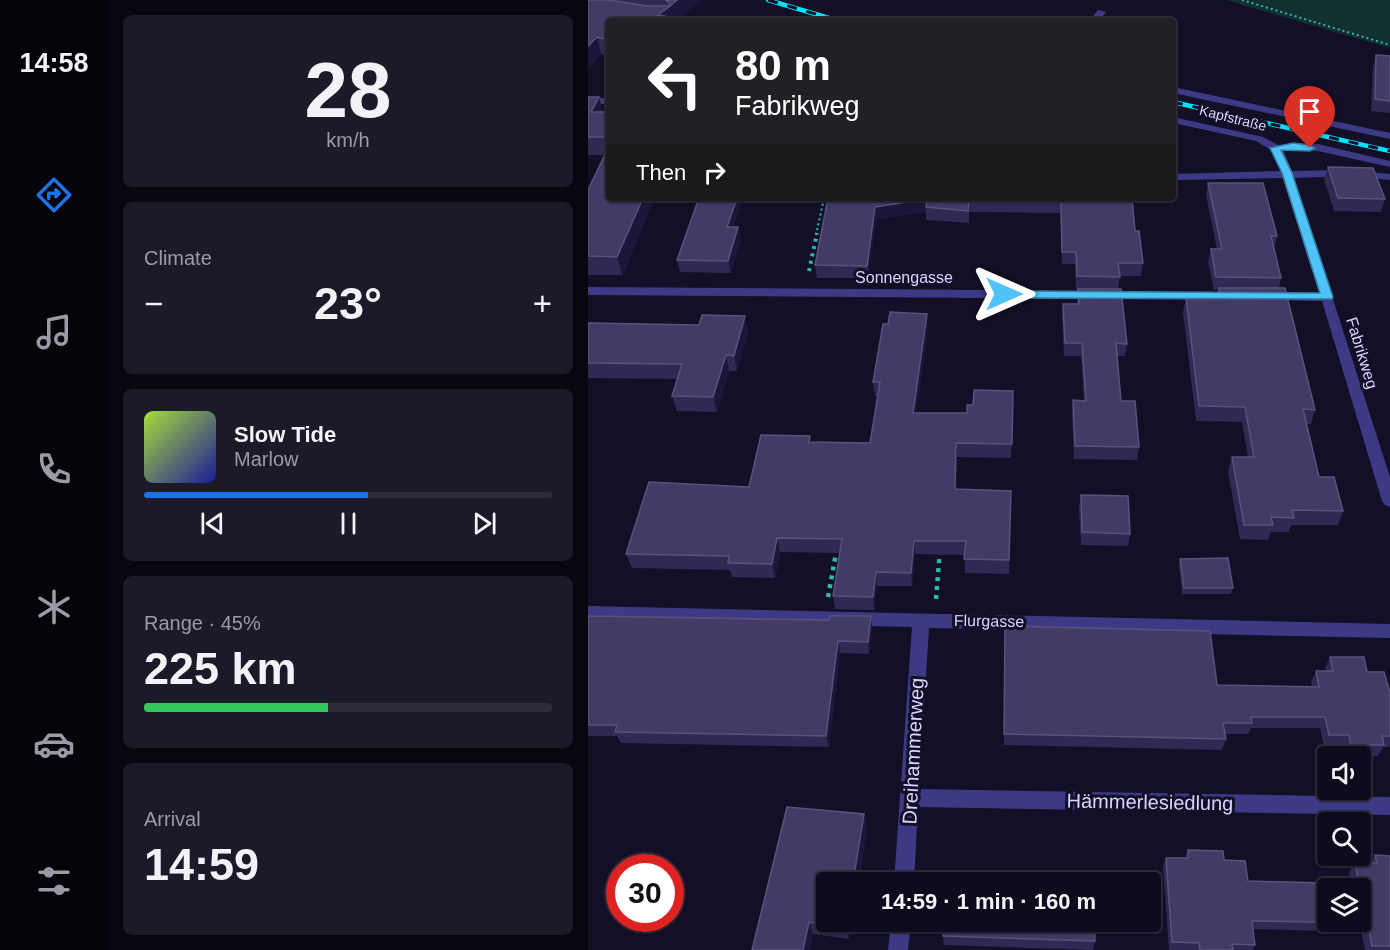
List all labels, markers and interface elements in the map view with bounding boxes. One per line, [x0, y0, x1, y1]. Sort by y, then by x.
icon: left [636, 42, 714, 120]
text: 80 m [735, 42, 831, 89]
text: 28 [305, 46, 391, 134]
text: 14:58 [19, 48, 89, 78]
pin [1284, 86, 1335, 148]
text: Fabrikweg [735, 91, 860, 121]
icon: arrive [1293, 95, 1326, 128]
street label: Kapfstraße [1198, 102, 1268, 134]
text: km/h [326, 129, 370, 151]
icon: right [698, 156, 731, 189]
text: Then [636, 160, 686, 185]
icon: directions [33, 174, 75, 216]
text: Climate [144, 247, 212, 269]
position arrow [972, 262, 1036, 326]
street label: Sonnengasse [855, 269, 953, 286]
text: 23° [314, 278, 382, 329]
text: − [144, 285, 163, 322]
text: + [533, 285, 552, 322]
icon: music [33, 311, 75, 353]
street label: Fabrikweg [1343, 315, 1381, 391]
text: Slow Tide [234, 422, 336, 447]
icon: phone [33, 448, 75, 490]
text: Marlow [234, 448, 298, 470]
icon: previous [196, 507, 229, 540]
icon: pause [332, 507, 365, 540]
icon: next [468, 507, 501, 540]
icon: climate [33, 586, 75, 628]
text: Range · 45% [144, 612, 261, 634]
street label: Flurgasse [954, 612, 1024, 630]
text: 225 km [144, 643, 297, 694]
street label: Dreihammerweg [898, 677, 928, 825]
icon: car [33, 723, 75, 765]
map controls [1317, 746, 1371, 932]
button: sound [1317, 746, 1371, 800]
street label: Hämmerlesiedlung [1066, 790, 1234, 814]
text: Arrival [144, 808, 201, 830]
button: search [1317, 812, 1371, 866]
text: 14:59 [144, 839, 259, 890]
speed limit sign: 30 [606, 854, 684, 932]
icon: filters [33, 860, 75, 902]
button: layers [1317, 878, 1371, 932]
text: 14:59 · 1 min · 160 m [881, 889, 1096, 914]

